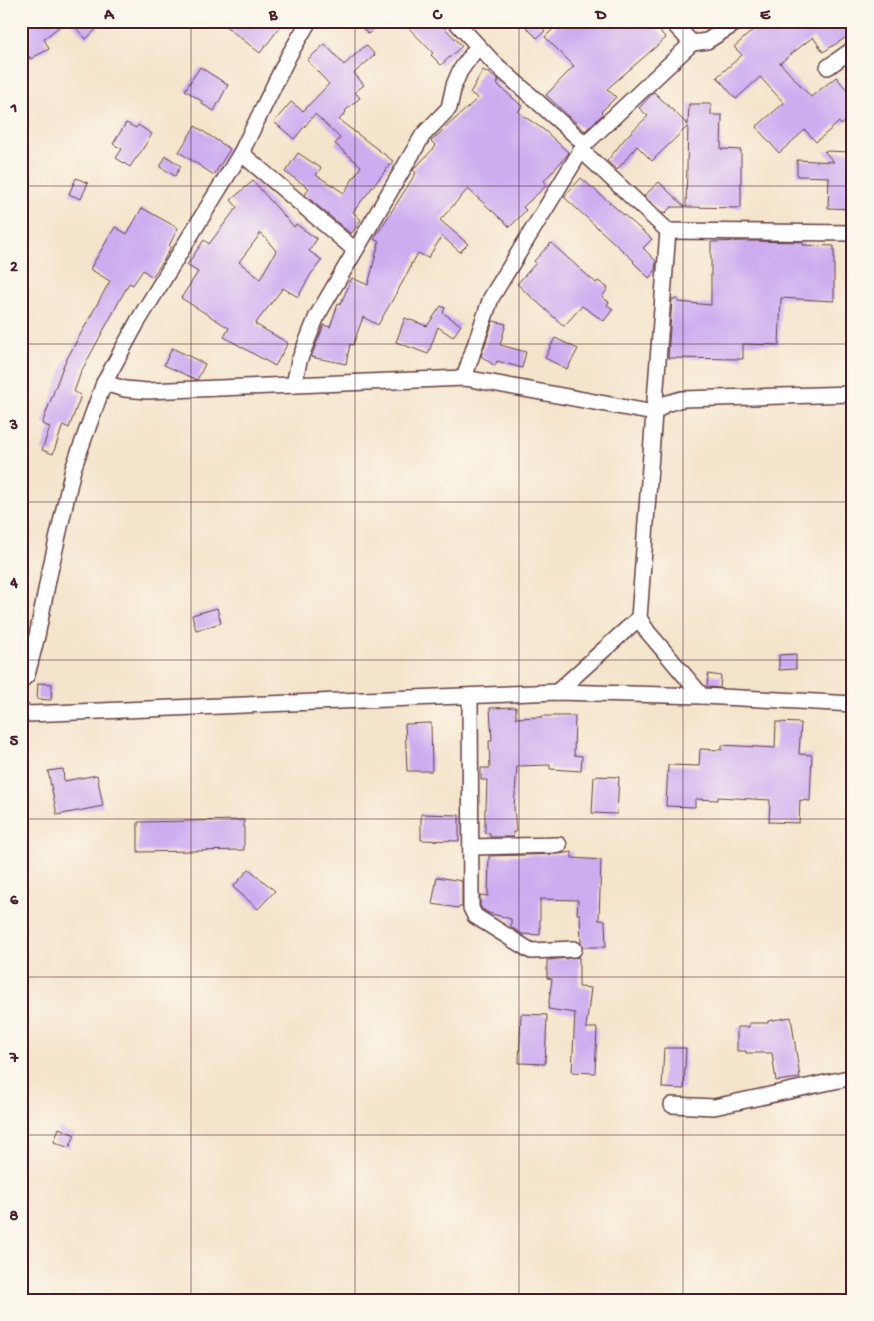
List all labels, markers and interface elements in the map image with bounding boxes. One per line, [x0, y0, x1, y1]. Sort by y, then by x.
text: A [103, 7, 115, 26]
text: B [268, 7, 278, 26]
text: C [432, 7, 443, 26]
text: D [594, 7, 607, 26]
text: E [760, 7, 771, 26]
text: 1 [10, 100, 17, 119]
text: 2 [10, 259, 18, 278]
text: 3 [9, 417, 18, 436]
text: 4 [9, 575, 18, 594]
text: 5 [10, 733, 19, 752]
text: 6 [10, 892, 19, 911]
text: 7 [9, 1050, 19, 1069]
text: 8 [10, 1208, 19, 1227]

